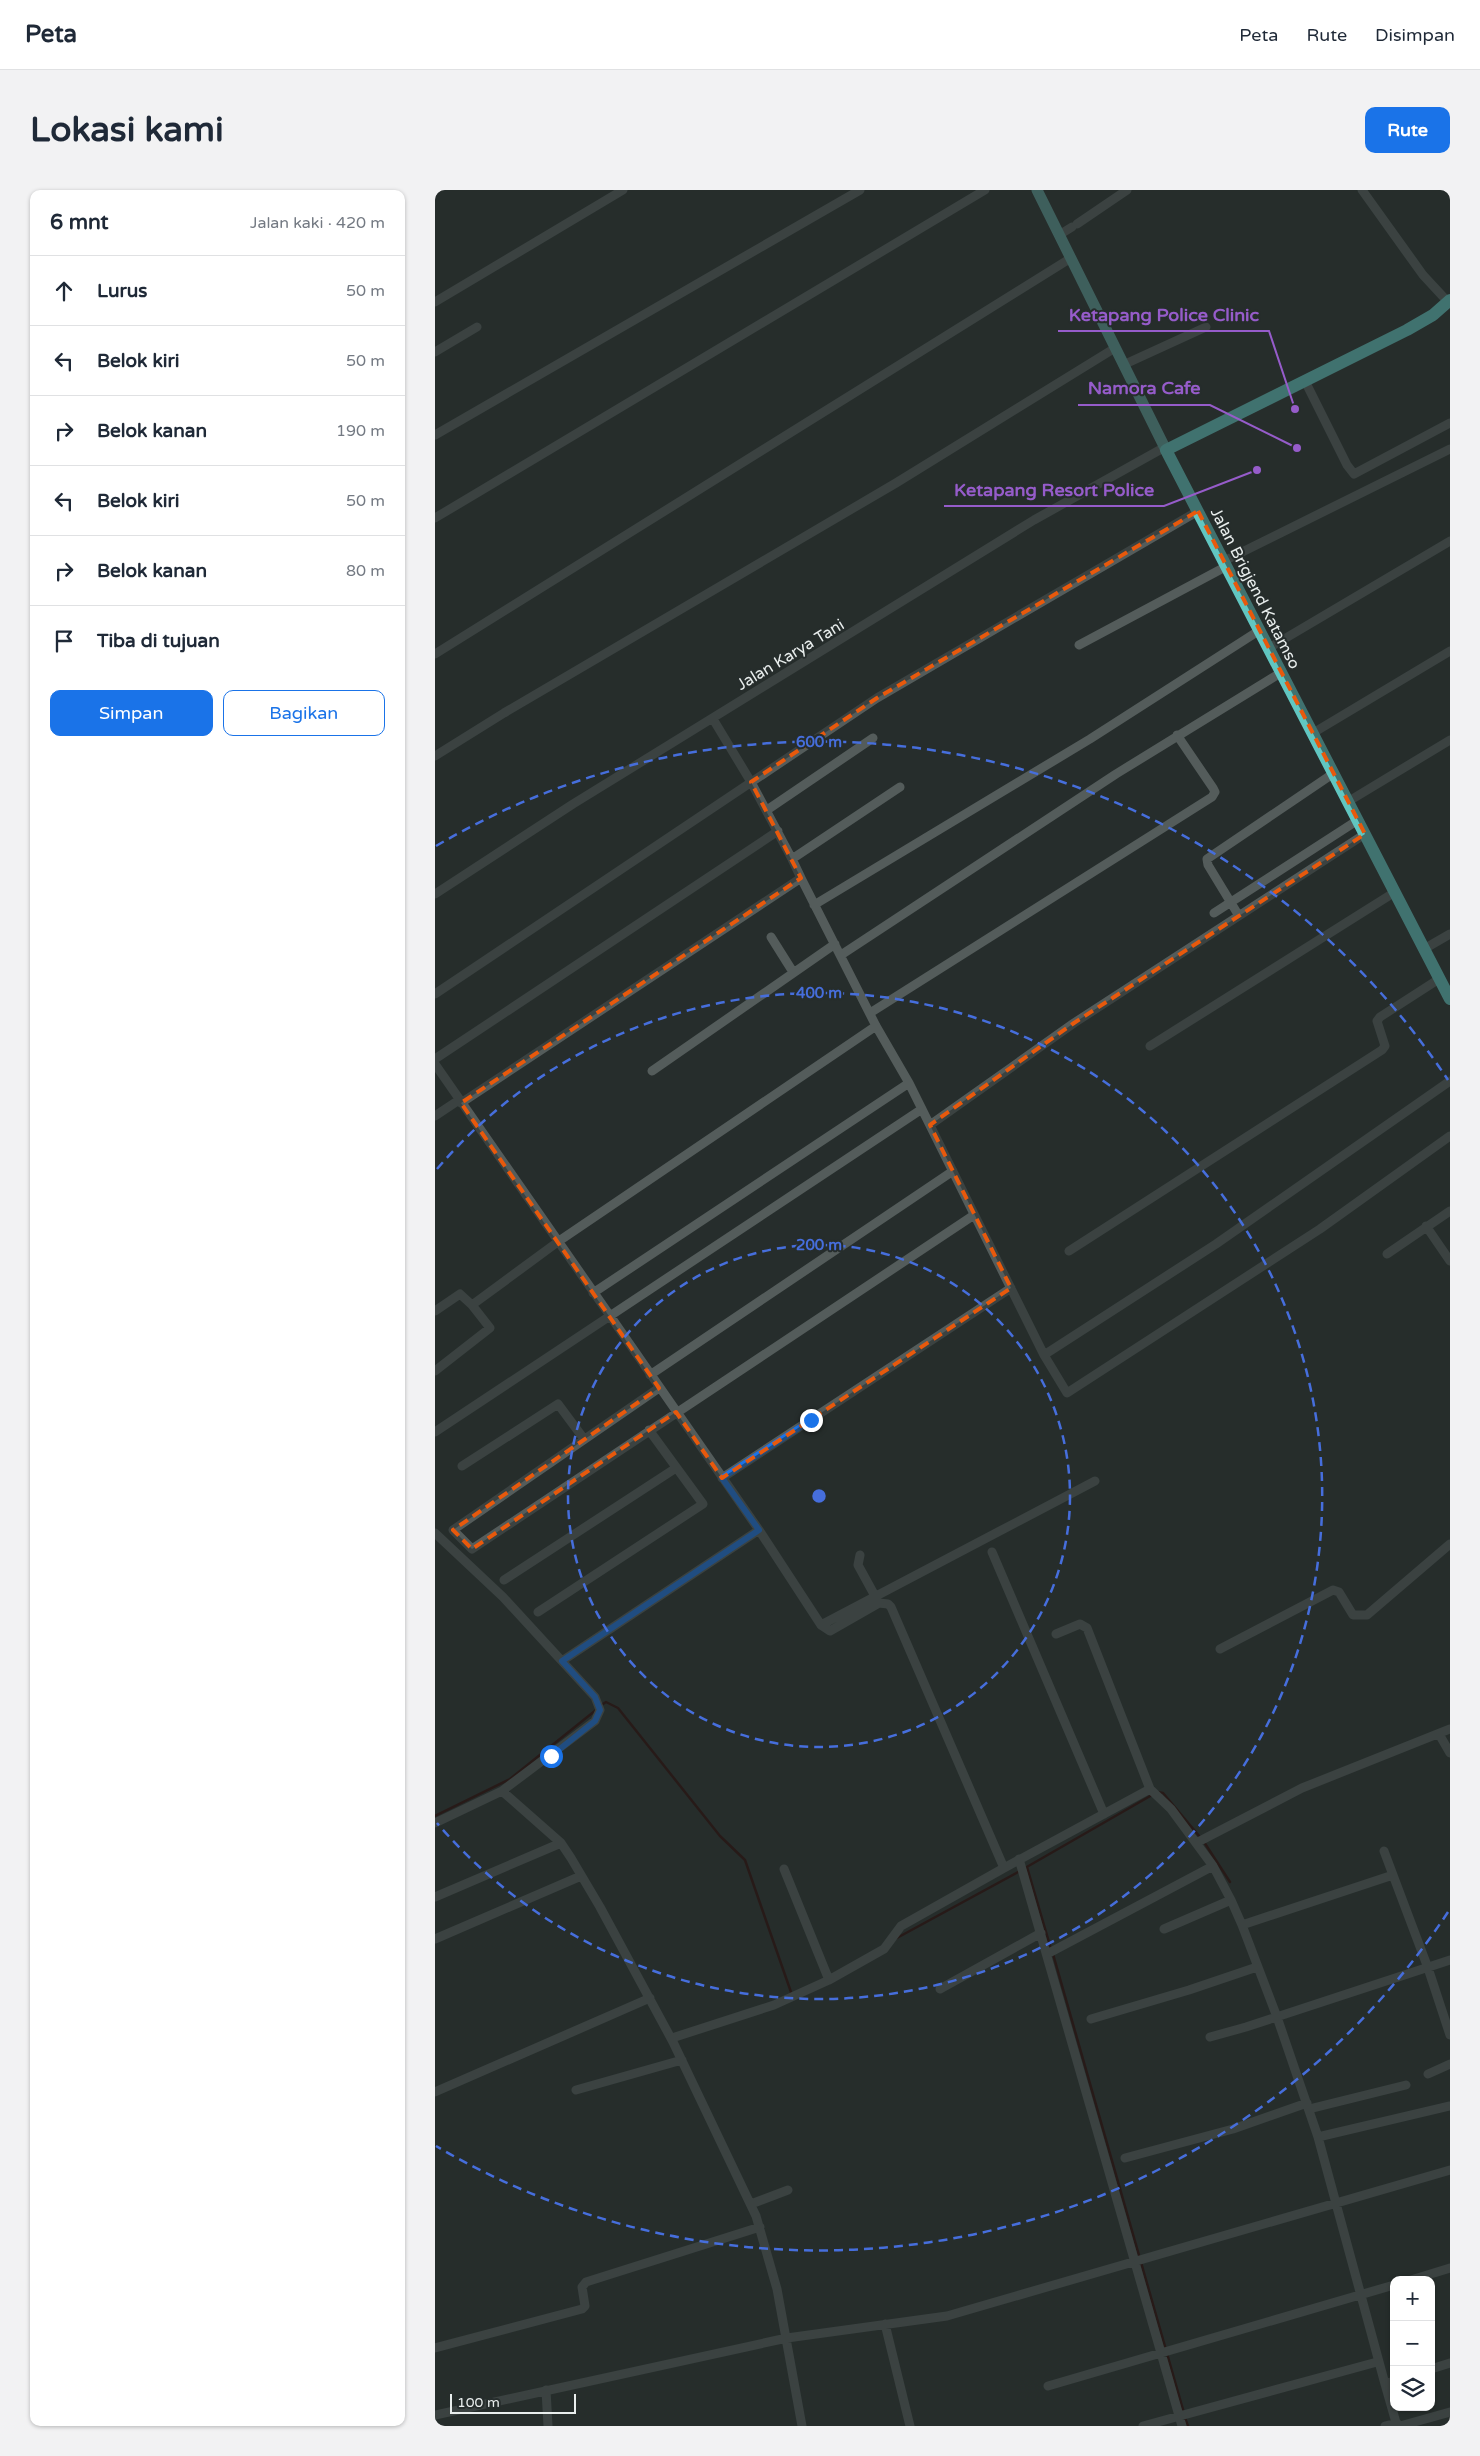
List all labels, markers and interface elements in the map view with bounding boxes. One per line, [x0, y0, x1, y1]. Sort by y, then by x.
text: Peta [25, 20, 77, 49]
text: Peta [1239, 24, 1278, 46]
text: Rute [1306, 24, 1347, 46]
text: Disimpan [1375, 24, 1455, 46]
button: Rute [1365, 107, 1450, 153]
text: Lokasi kami [30, 109, 224, 151]
text: 6 mnt [50, 210, 109, 235]
text: Jalan kaki · 420 m [250, 213, 385, 233]
icon: ahead [50, 277, 78, 305]
text: Lurus [97, 280, 147, 302]
text: 50 m [346, 281, 385, 301]
callout: Ketapang Police Clinic [1058, 298, 1269, 331]
text: Ketapang Police Clinic [1069, 304, 1260, 326]
icon: left [50, 347, 78, 375]
text: Belok kiri [97, 350, 180, 372]
text: 50 m [346, 351, 385, 371]
callout: Namora Cafe [1078, 372, 1210, 405]
text: Namora Cafe [1088, 377, 1200, 399]
icon: right [50, 417, 78, 445]
text: Belok kanan [97, 420, 207, 442]
text: 190 m [336, 421, 385, 441]
callout: Ketapang Resort Police [944, 473, 1164, 506]
text: Ketapang Resort Police [954, 479, 1154, 501]
icon: left [50, 487, 78, 515]
text: Belok kiri [97, 490, 180, 512]
text: 50 m [346, 491, 385, 511]
street label: Jalan Brigjend Katamso [1206, 504, 1305, 672]
icon: right [50, 557, 78, 585]
text: Belok kanan [97, 560, 207, 582]
text: 80 m [346, 561, 385, 581]
street label: Jalan Karya Tani [733, 615, 848, 695]
icon: arrive [50, 627, 78, 655]
text: Tiba di tujuan [97, 630, 220, 652]
button: Simpan [50, 690, 213, 736]
button: Bagikan [223, 690, 385, 736]
text: 600 m [796, 733, 842, 751]
text: 400 m [796, 984, 842, 1002]
text: 200 m [796, 1236, 842, 1254]
route end [800, 1409, 823, 1432]
centre of rings [810, 1487, 828, 1505]
route start [540, 1745, 563, 1768]
map controls [1390, 2276, 1435, 2411]
button: + [1390, 2276, 1435, 2321]
button: − [1390, 2321, 1435, 2366]
button: layers [1390, 2366, 1435, 2411]
scale bar [450, 2391, 576, 2414]
text: 100 m [457, 2394, 500, 2411]

